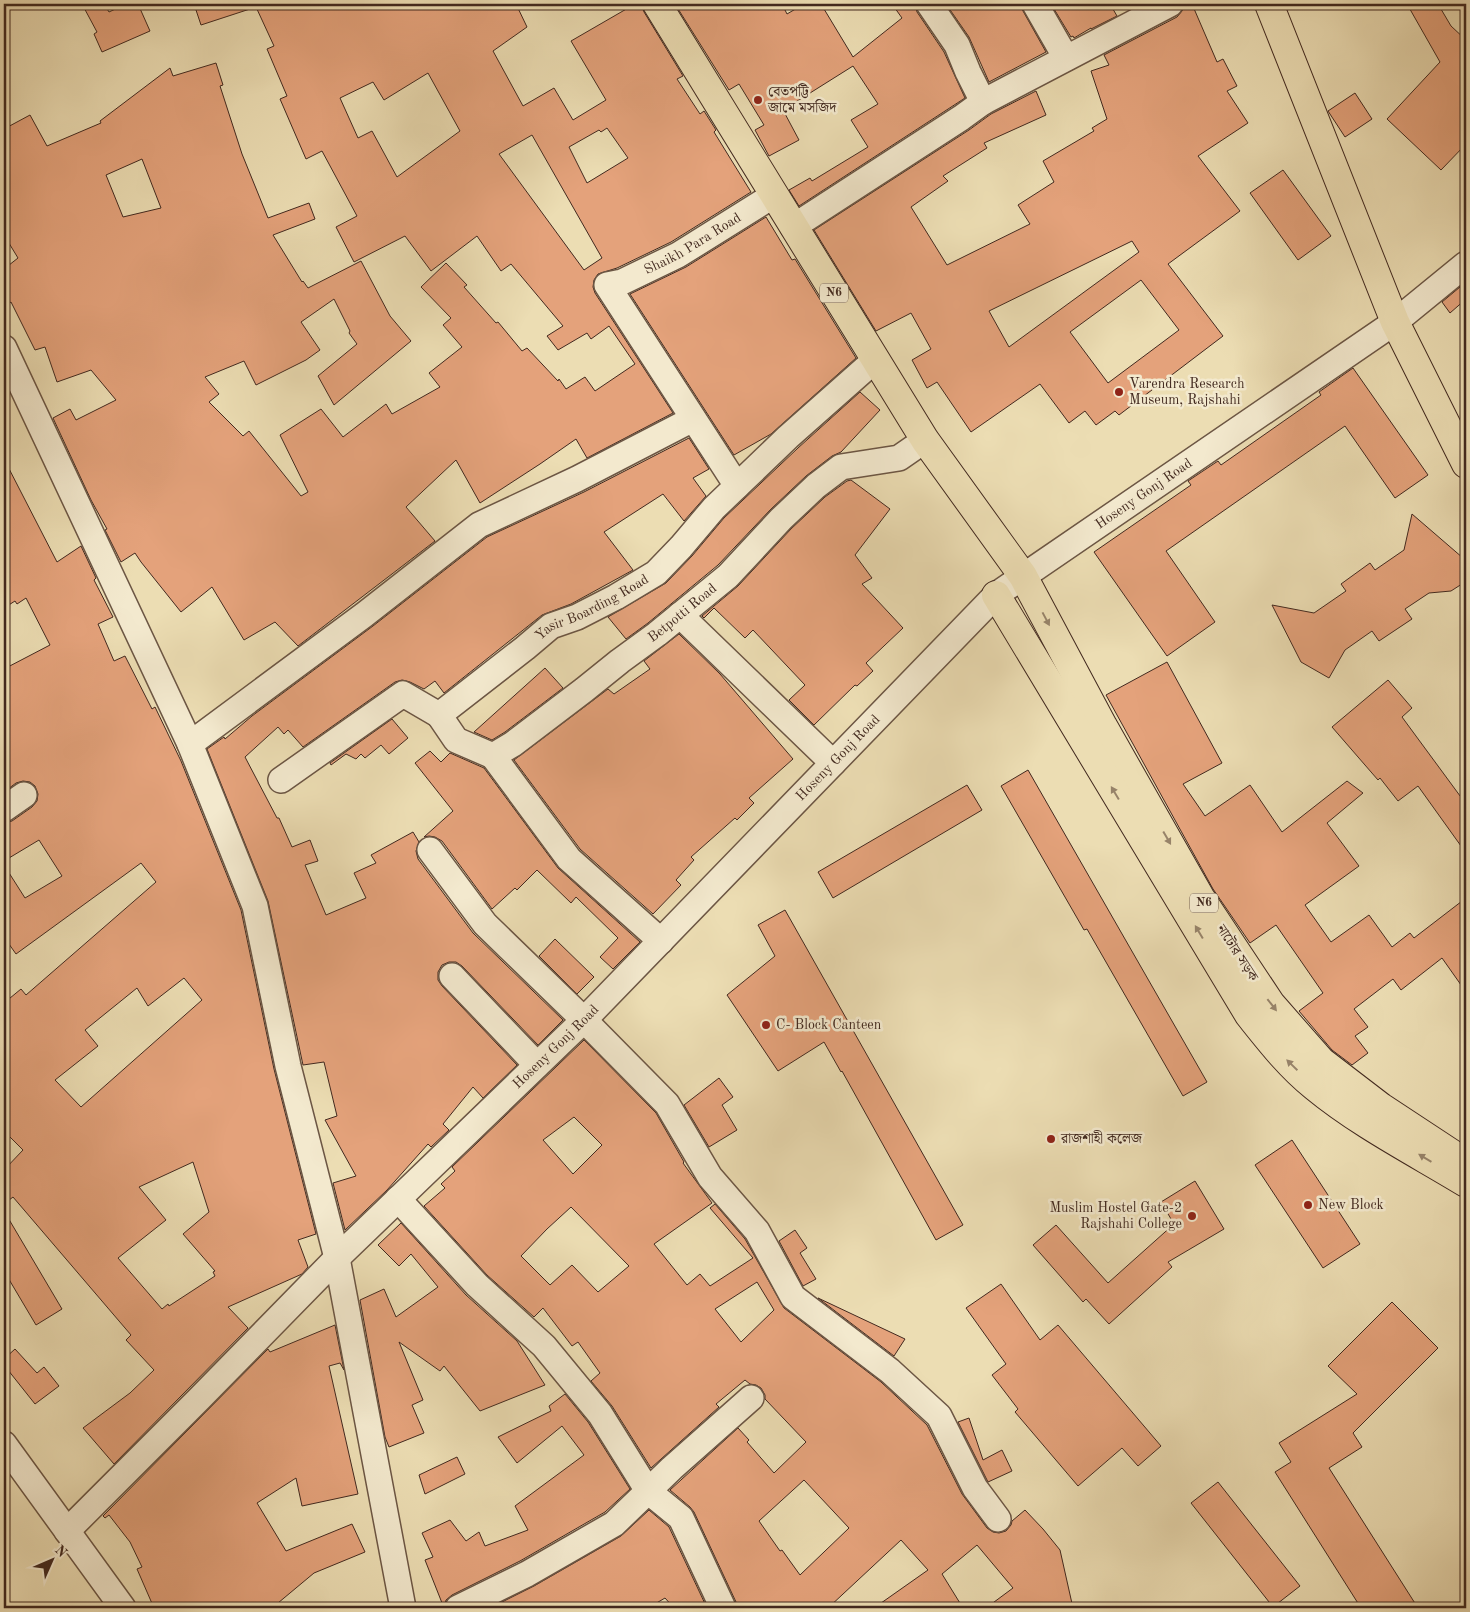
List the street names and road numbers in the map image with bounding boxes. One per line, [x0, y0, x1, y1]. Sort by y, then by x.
street label: Shaikh Para Road [642, 210, 744, 277]
road number: N6 [820, 284, 848, 302]
street label: Hoseny Gonj Road [1093, 456, 1195, 532]
street label: Yasir Boarding Road [533, 572, 651, 643]
street label: Betpotti Road [646, 581, 719, 645]
street label: Hoseny Gonj Road [793, 712, 883, 804]
road number: N6 [1190, 894, 1218, 912]
street label: নাটোর সড়ক [1213, 920, 1263, 985]
street label: Hoseny Gonj Road [510, 1002, 601, 1092]

